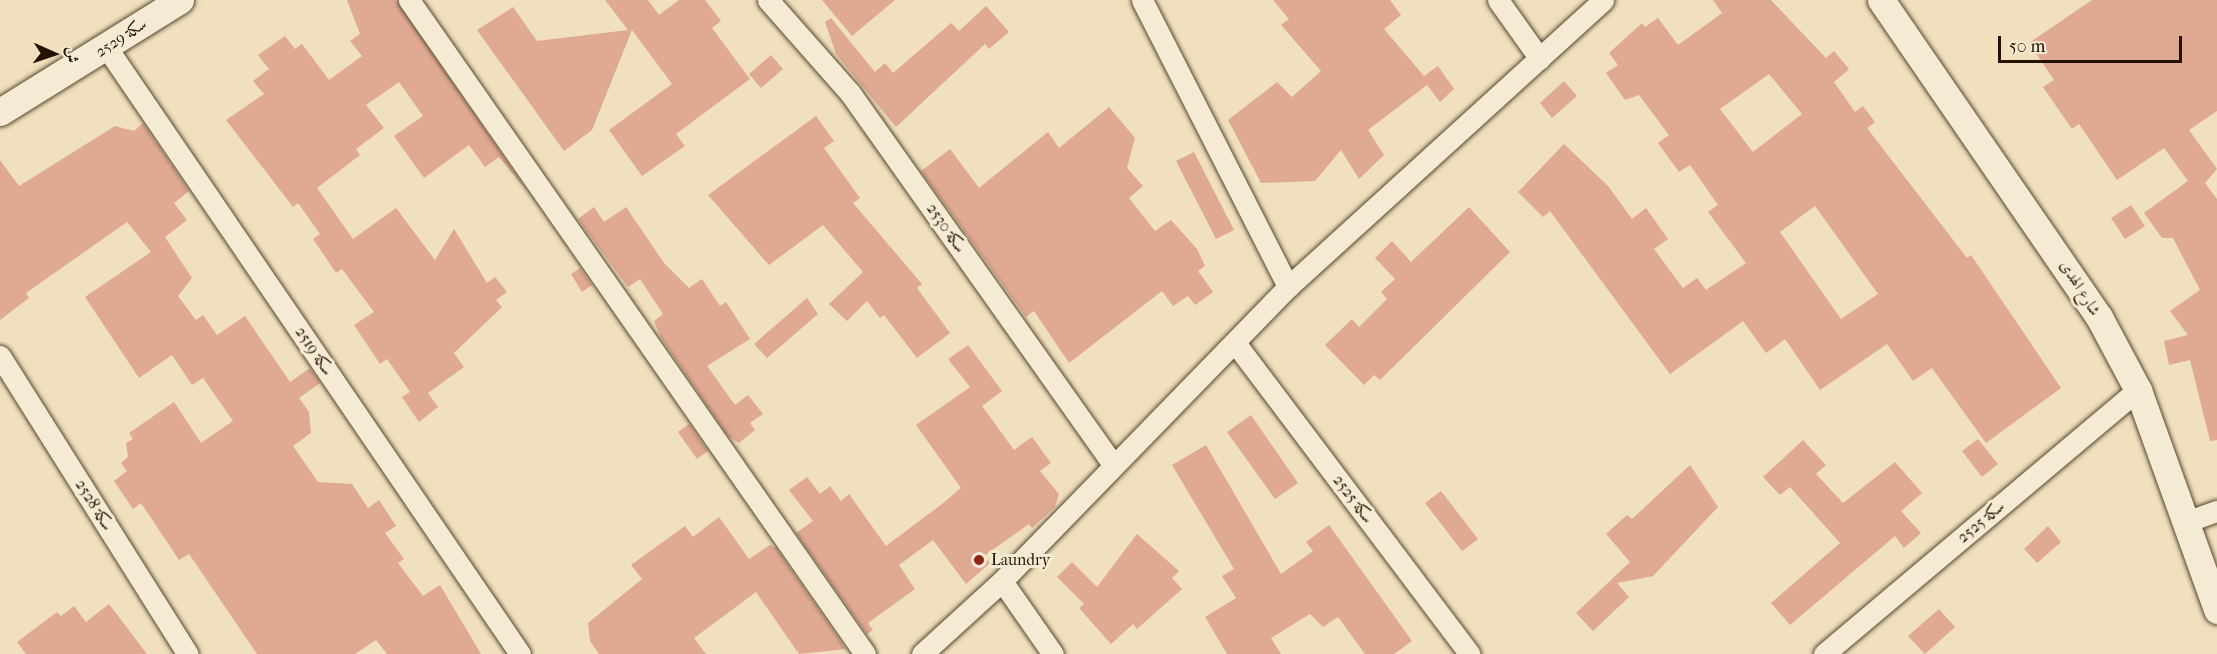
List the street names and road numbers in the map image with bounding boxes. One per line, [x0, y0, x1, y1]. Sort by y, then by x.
street label: سكة 2529 [92, 14, 150, 62]
street label: سكة 2530 [922, 200, 970, 256]
street label: شارع الهدى [2055, 257, 2105, 319]
street label: سكة 2519 [291, 323, 337, 379]
street label: سكة 2525 [1329, 471, 1377, 527]
street label: سكة 2528 [71, 476, 117, 534]
street label: سكة 2525 [1954, 497, 2008, 547]

